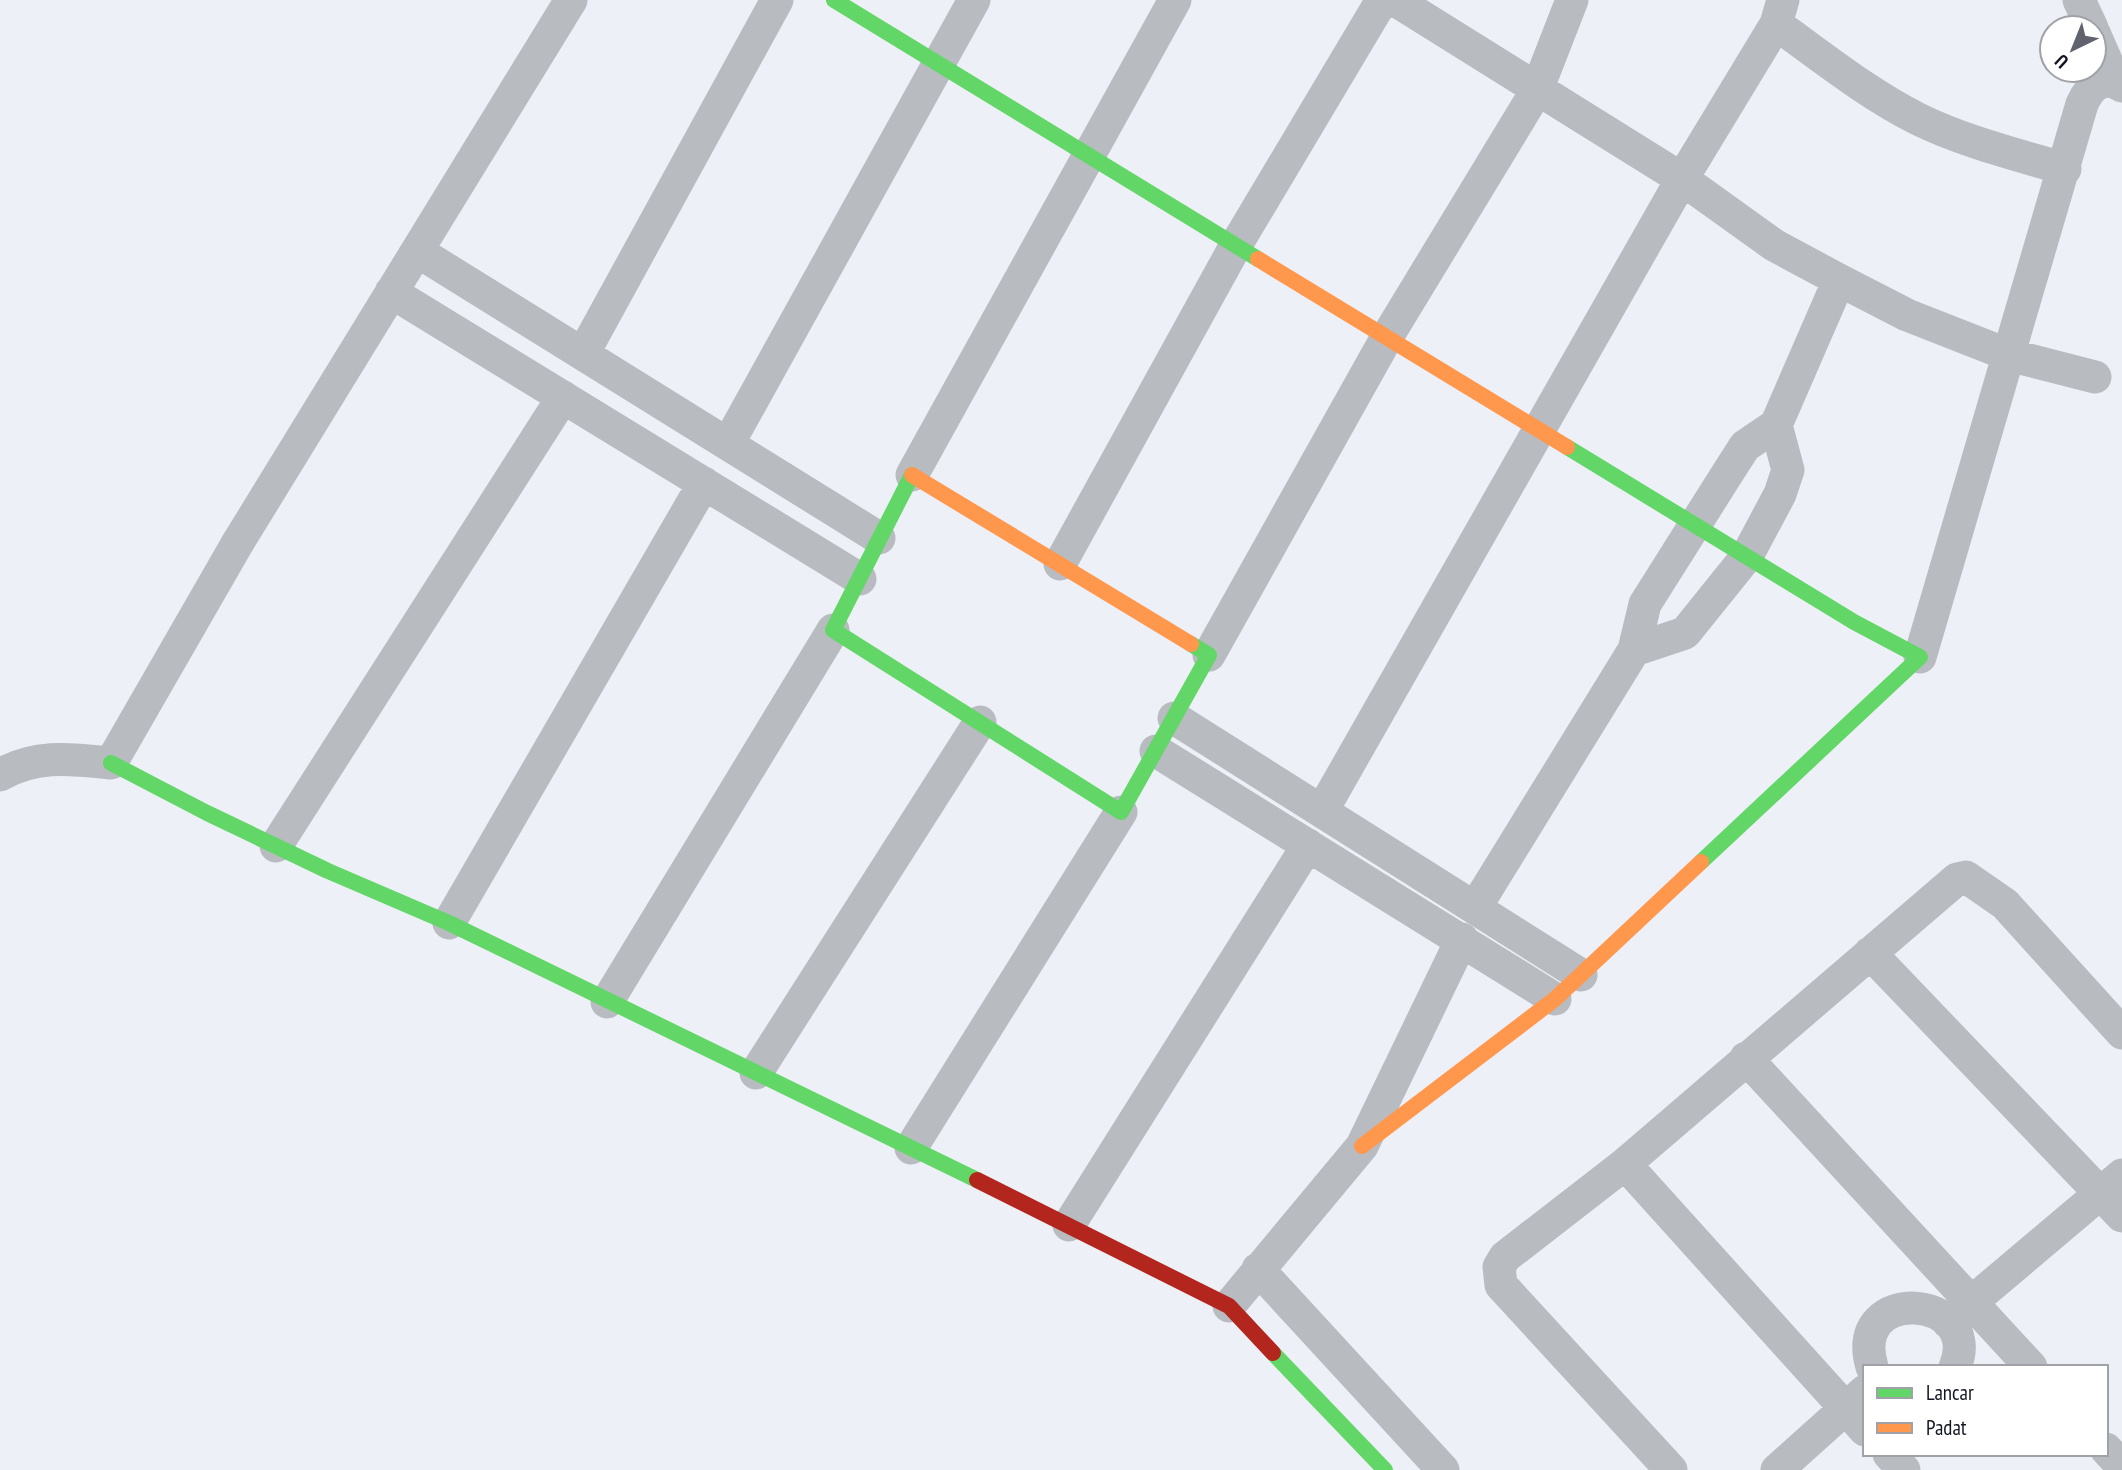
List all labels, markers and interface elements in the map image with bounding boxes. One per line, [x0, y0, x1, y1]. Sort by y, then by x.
north arrow [2038, 14, 2108, 84]
text: U [2050, 49, 2073, 74]
legend [1863, 1365, 2108, 1456]
text: Lancar [1926, 1379, 1974, 1406]
text: Padat [1926, 1414, 1967, 1441]

